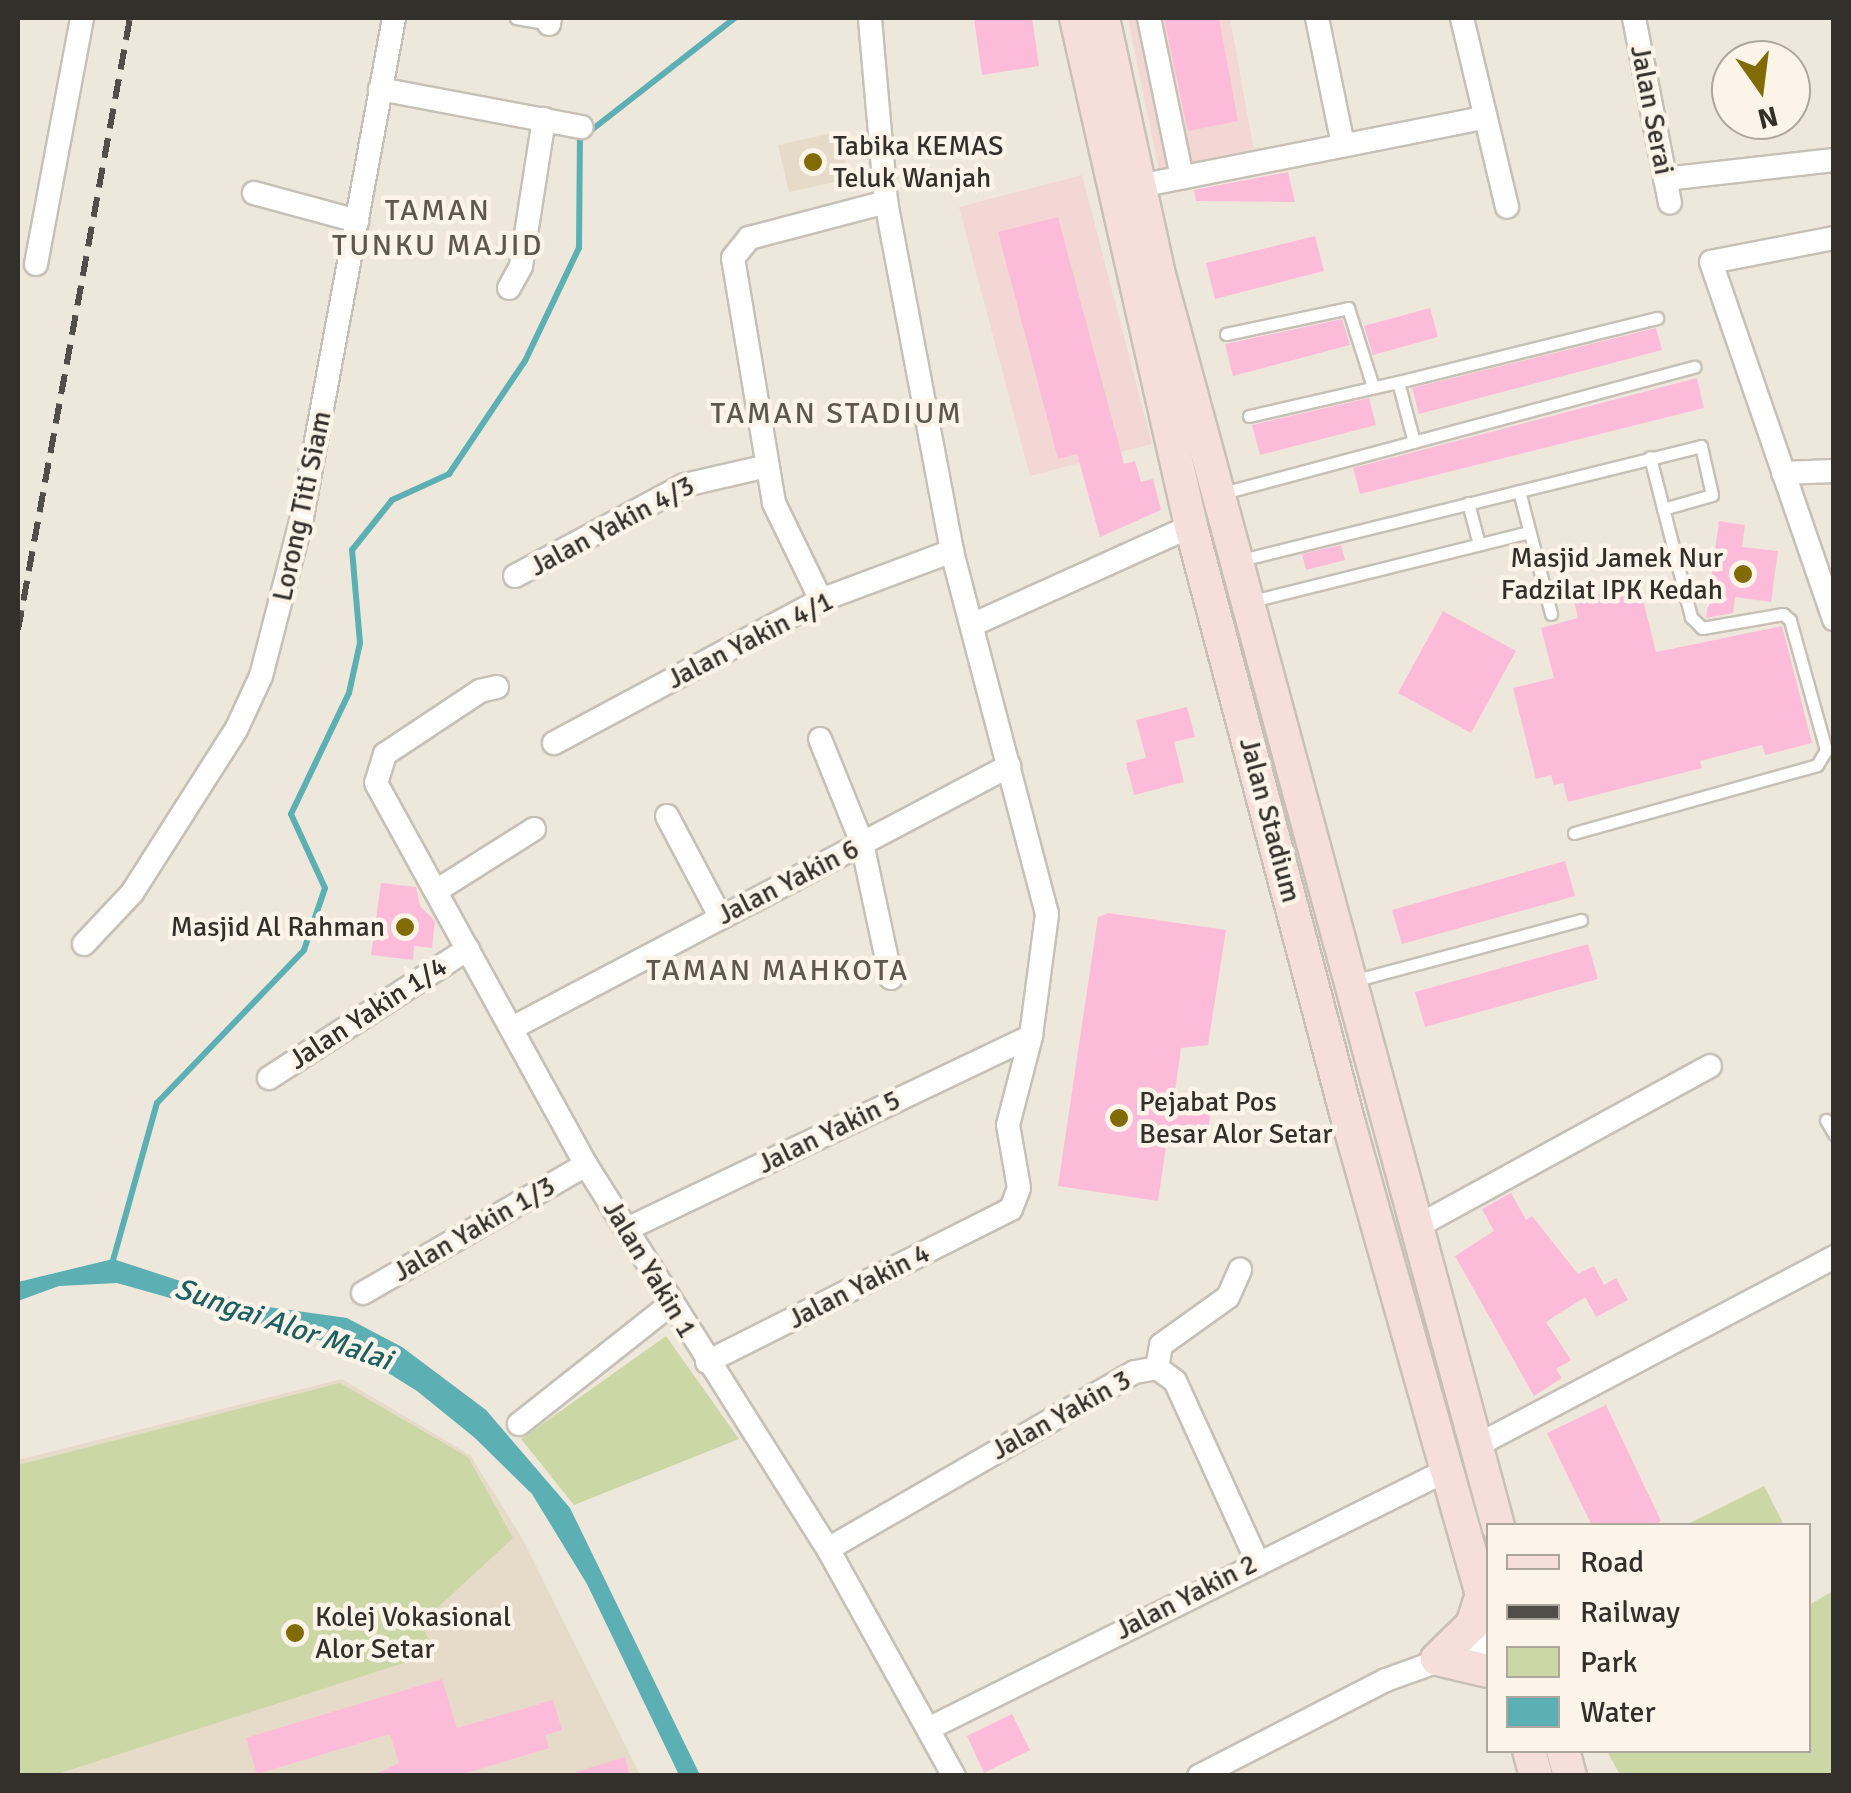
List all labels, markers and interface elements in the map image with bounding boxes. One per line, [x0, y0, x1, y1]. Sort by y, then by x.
north arrow [1711, 40, 1811, 140]
street label: Jalan Serai [1623, 42, 1681, 178]
text: N [1754, 98, 1781, 136]
place label: Tabika KEMAS Teluk Wanjah [833, 129, 1003, 195]
marker: Tabika KEMAS Teluk Wanjah [802, 151, 824, 173]
district label: TAMAN TUNKU MAJID [332, 193, 544, 264]
district label: TAMAN STADIUM [711, 396, 963, 432]
street label: Lorong Titi Siam [265, 408, 339, 604]
street label: Jalan Yakin 4/3 [524, 468, 700, 584]
place label: Masjid Jamek Nur Fadzilat IPK Kedah [1501, 541, 1723, 607]
marker: Masjid Jamek Nur Fadzilat IPK Kedah [1732, 563, 1754, 585]
street label: Jalan Yakin 4/1 [661, 584, 839, 696]
street label: Jalan Stadium [1232, 734, 1308, 906]
street label: Jalan Yakin 6 [711, 832, 865, 932]
place label: Masjid Al Rahman [170, 910, 385, 944]
marker: Masjid Al Rahman [394, 916, 416, 938]
street label: Jalan Yakin 1/4 [283, 949, 453, 1077]
district label: TAMAN MAHKOTA [646, 953, 910, 989]
street label: Jalan Yakin 5 [752, 1083, 906, 1181]
place label: Pejabat Pos Besar Alor Setar [1139, 1085, 1333, 1151]
marker: Pejabat Pos Besar Alor Setar [1108, 1107, 1130, 1129]
street label: Jalan Yakin 1/3 [387, 1169, 561, 1289]
street label: Jalan Yakin 1 [596, 1194, 704, 1344]
street label: Jalan Yakin 4 [782, 1236, 936, 1336]
water label: Sungai Alor Malai [170, 1271, 396, 1379]
street label: Jalan Yakin 3 [985, 1363, 1137, 1467]
legend [1486, 1523, 1811, 1753]
text: Road [1580, 1544, 1644, 1581]
street label: Jalan Yakin 2 [1109, 1547, 1263, 1647]
text: Railway [1580, 1594, 1680, 1631]
place label: Kolej Vokasional Alor Setar [315, 1600, 511, 1666]
marker: Kolej Vokasional Alor Setar [284, 1622, 306, 1644]
text: Park [1580, 1644, 1638, 1681]
text: Water [1580, 1694, 1656, 1731]

